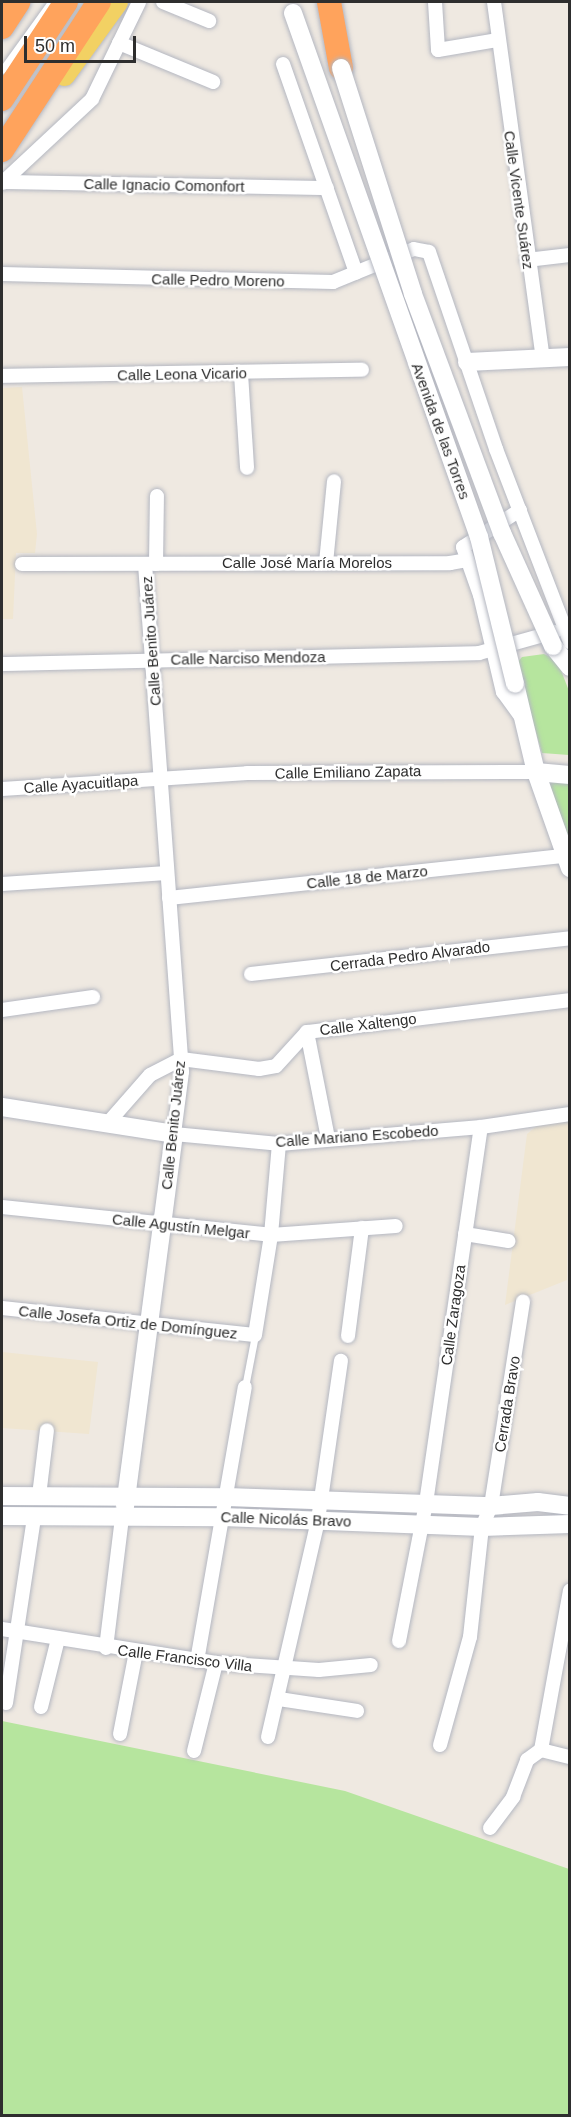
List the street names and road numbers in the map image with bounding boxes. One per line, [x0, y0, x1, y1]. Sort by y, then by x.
street label: Calle Vicente Suárez [500, 130, 538, 270]
street label: Calle Ignacio Comonfort [83, 175, 245, 195]
street label: Calle Pedro Moreno [151, 270, 285, 290]
street label: Avenida de las Torres [408, 360, 474, 502]
street label: Calle Leona Vicario [117, 364, 247, 384]
street label: Calle José María Morelos [222, 554, 392, 572]
street label: Calle Benito Juárez [137, 575, 165, 707]
street label: Calle Narciso Mendoza [170, 648, 326, 668]
street label: Calle Emiliano Zapata [274, 762, 422, 782]
street label: Calle Ayacuitlapa [23, 771, 139, 797]
street label: Calle 18 de Marzo [306, 862, 428, 892]
street label: Cerrada Pedro Alvarado [329, 937, 491, 975]
street label: Calle Xaltengo [318, 1009, 418, 1039]
street label: Calle Benito Juárez [157, 1059, 189, 1191]
street label: Calle Mariano Escobedo [275, 1121, 439, 1151]
street label: Calle Agustín Melgar [111, 1210, 251, 1242]
street label: Calle Zaragoza [437, 1263, 469, 1367]
street label: Calle Josefa Ortiz de Domínguez [18, 1302, 238, 1342]
street label: Cerrada Bravo [490, 1354, 524, 1454]
street label: Calle Nicolás Bravo [220, 1508, 352, 1530]
street label: Calle Francisco Villa [117, 1641, 253, 1675]

